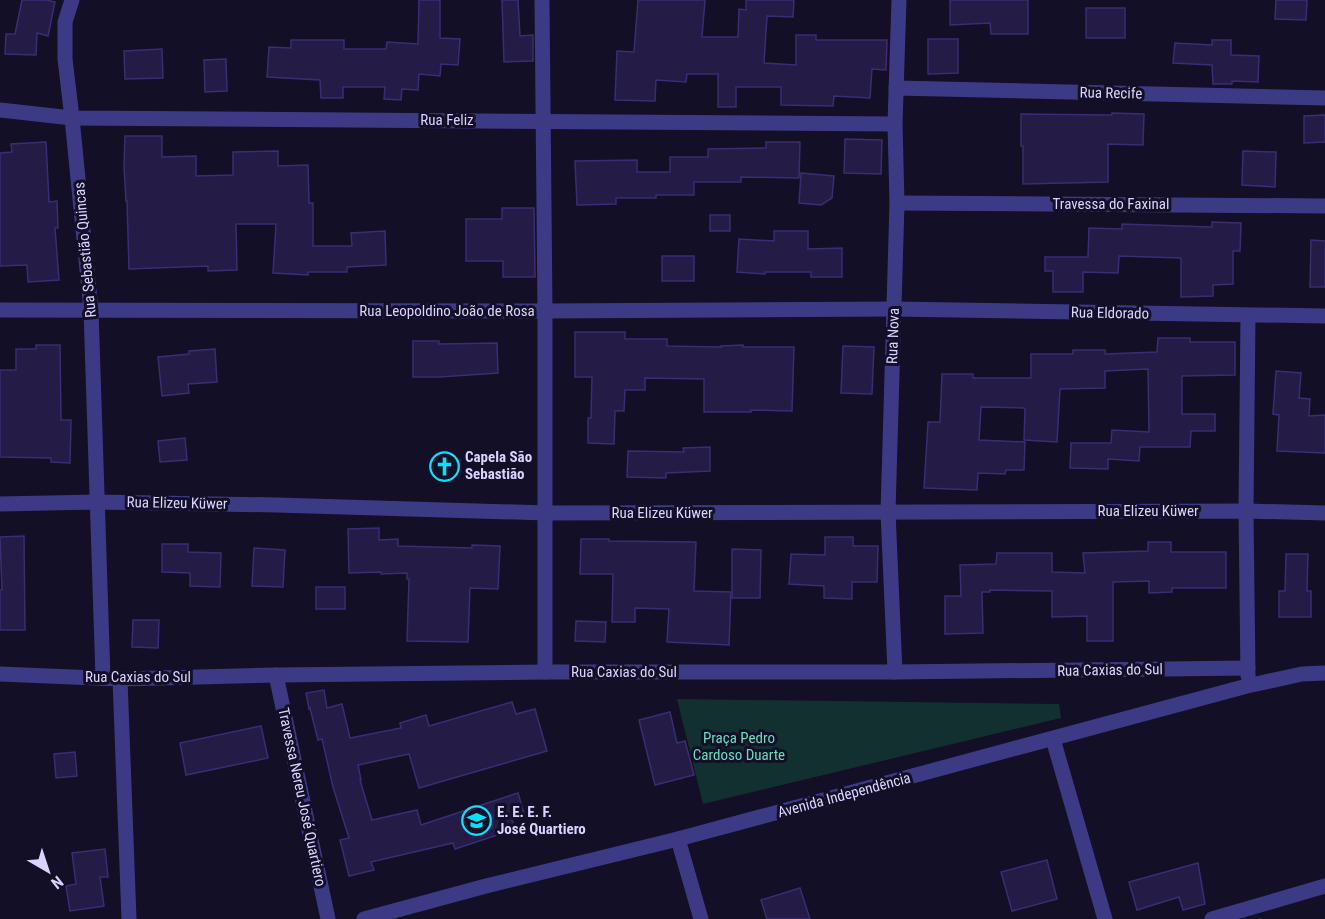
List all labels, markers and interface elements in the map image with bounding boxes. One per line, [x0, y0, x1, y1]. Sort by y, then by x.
street label: Rua Recife [1079, 83, 1143, 103]
street label: Rua Feliz [420, 111, 474, 129]
street label: Rua Sebastião Quincas [70, 181, 100, 319]
street label: Travessa do Faxinal [1053, 195, 1169, 213]
street label: Rua Leopoldino João de Rosa [359, 302, 535, 320]
street label: Rua Eldorado [1071, 303, 1149, 323]
street label: Rua Nova [883, 308, 903, 364]
place label: Capela São Sebastião [465, 448, 532, 483]
church icon: Capela São Sebastião [428, 450, 460, 482]
street label: Rua Elizeu Küwer [126, 493, 228, 513]
street label: Rua Elizeu Küwer [1098, 502, 1199, 520]
street label: Rua Elizeu Küwer [612, 504, 713, 522]
street label: Rua Caxias do Sul [1057, 660, 1163, 680]
street label: Rua Caxias do Sul [571, 663, 677, 681]
street label: Rua Caxias do Sul [85, 668, 191, 686]
street label: Travessa Nereu José Quartiero [274, 706, 330, 888]
park label: Praça Pedro Cardoso Duarte [693, 729, 785, 764]
street label: Avenida Independência [776, 769, 912, 821]
place label: E. E. E. F. José Quartiero [497, 803, 586, 838]
school or university icon: E. E. E. F. José Quartiero [460, 805, 492, 837]
north arrow [18, 841, 78, 901]
text: N [47, 872, 67, 893]

